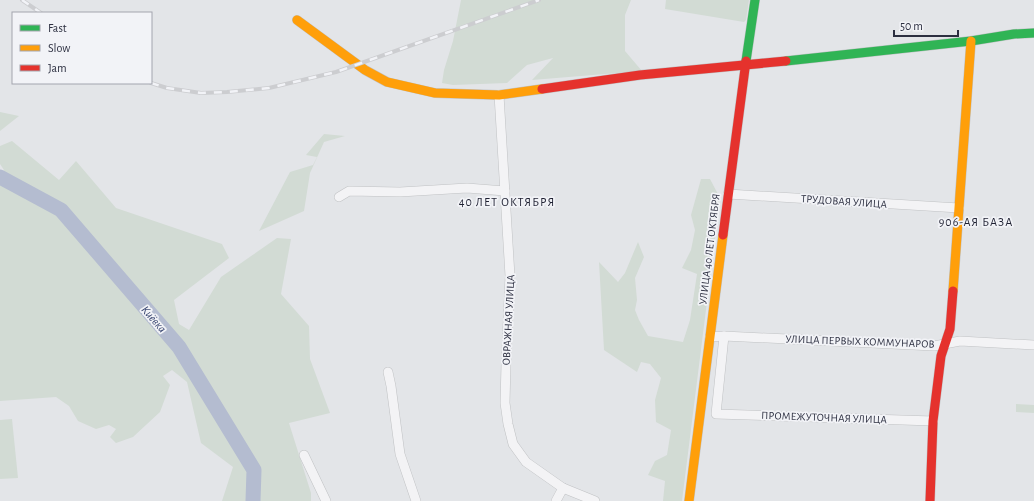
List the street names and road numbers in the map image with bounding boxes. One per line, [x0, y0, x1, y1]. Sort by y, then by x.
street label: УЛИЦА 40 ЛЕТ ОКТЯБРЯ [697, 193, 722, 305]
street label: ТРУДОВАЯ УЛИЦА [801, 193, 888, 210]
street label: ОВРАЖНАЯ УЛИЦА [501, 274, 516, 366]
street label: УЛИЦА ПЕРВЫХ КОММУНАРОВ [785, 333, 935, 350]
street label: ПРОМЕЖУТОЧНАЯ УЛИЦА [761, 410, 888, 425]

